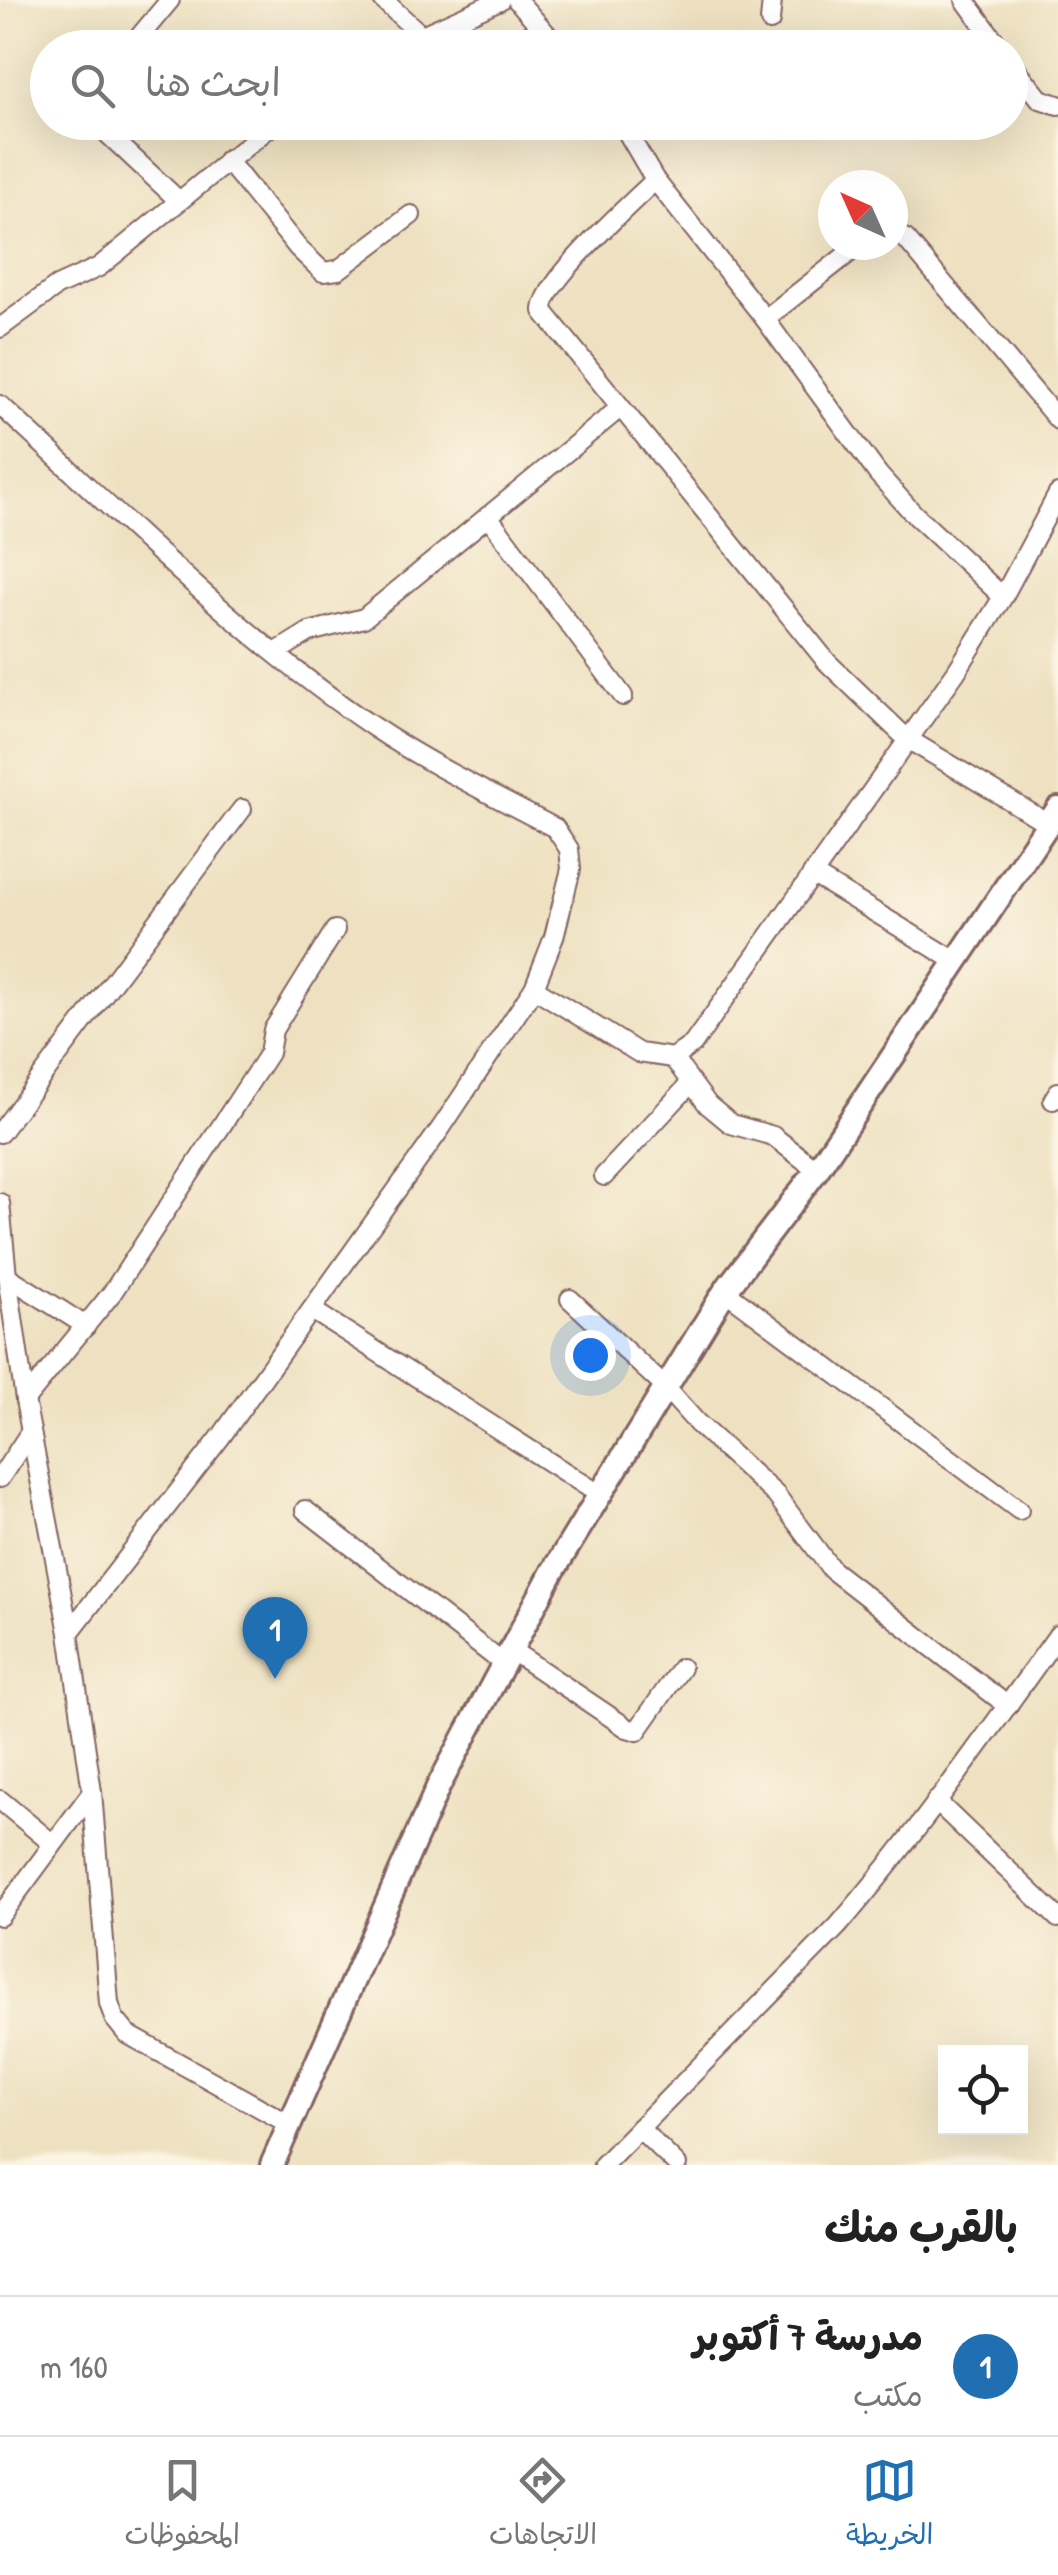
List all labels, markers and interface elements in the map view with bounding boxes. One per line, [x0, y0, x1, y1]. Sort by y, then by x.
search box [30, 30, 1028, 140]
text: ابحث هنا [145, 56, 281, 108]
icon: search [65, 58, 120, 113]
north arrow [818, 170, 908, 260]
your location [565, 1330, 616, 1381]
pin: 1 [242, 1596, 308, 1679]
map controls [938, 2045, 1028, 2135]
button: locate [938, 2045, 1028, 2135]
text: بالقرب منك [824, 2198, 1018, 2255]
text: مدرسة 7 أكتوبر [693, 2310, 923, 2362]
text: 160 m [40, 2345, 108, 2388]
text: 1 [980, 2345, 991, 2388]
text: مكتب [853, 2373, 923, 2416]
tab: المحفوظات [125, 2453, 240, 2559]
tab: الاتجاهات [489, 2453, 597, 2559]
tab: الخريطة [846, 2453, 933, 2559]

